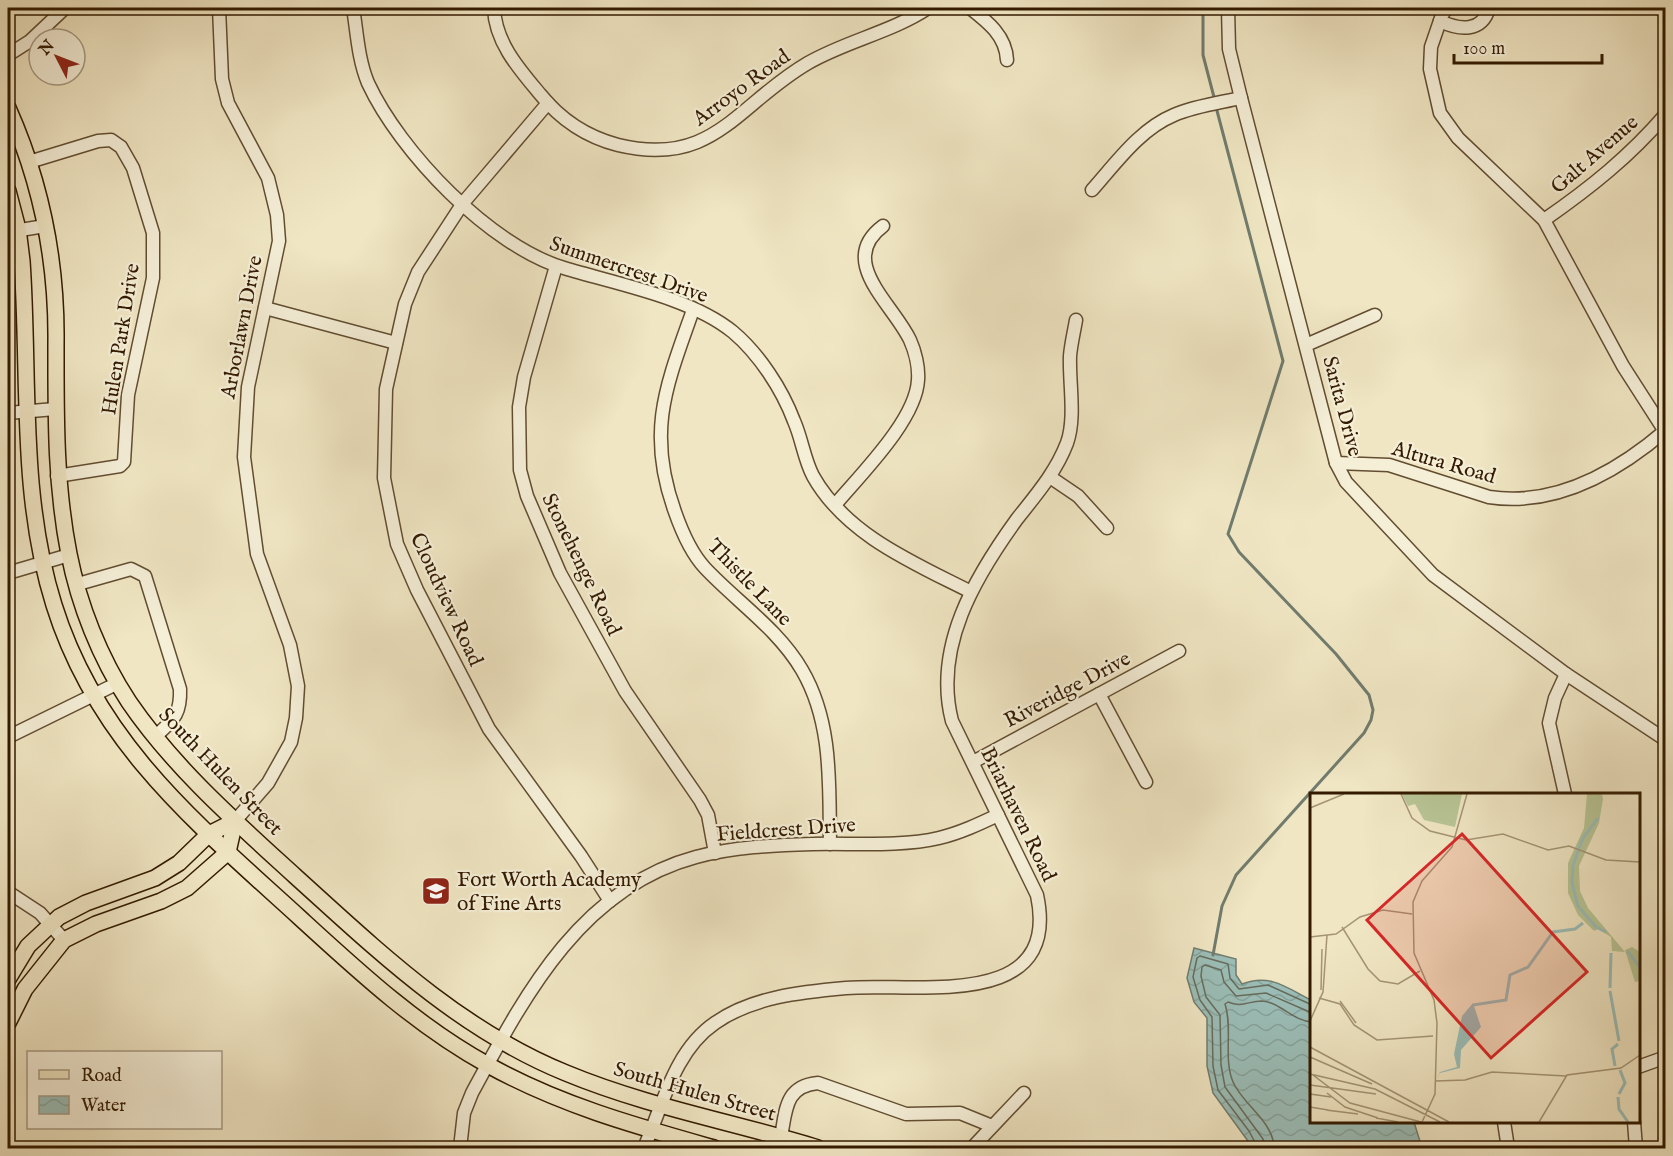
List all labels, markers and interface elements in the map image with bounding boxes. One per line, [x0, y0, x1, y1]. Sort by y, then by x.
north arrow [27, 27, 87, 87]
scale bar [1454, 27, 1602, 65]
text: N [35, 36, 60, 61]
text: 100 m [1463, 38, 1505, 61]
street label: Arroyo Road [687, 43, 797, 133]
street label: Galt Avenue [1546, 109, 1645, 201]
street label: Summercrest Drive [546, 231, 712, 310]
street label: Arborlawn Drive [215, 253, 270, 402]
street label: Hulen Park Drive [96, 261, 147, 417]
street label: Sarita Drive [1315, 353, 1368, 460]
street label: Altura Road [1388, 435, 1499, 491]
street label: Stonehenge Road [535, 489, 627, 641]
street label: Cloudview Road [403, 529, 489, 671]
street label: Thistle Lane [700, 534, 798, 633]
street label: Riveridge Drive [1000, 646, 1136, 735]
street label: South Hulen Street [152, 702, 288, 842]
street label: Briarhaven Road [974, 743, 1062, 887]
inset map [1310, 793, 1640, 1123]
street label: Fieldcrest Drive [715, 812, 857, 849]
place label: Fort Worth Academy of Fine Arts [457, 867, 642, 918]
school or university icon: Fort Worth Academy of Fine Arts [420, 875, 452, 907]
legend [27, 1051, 222, 1129]
street label: South Hulen Street [610, 1056, 779, 1129]
text: Road [81, 1065, 122, 1088]
text: Water [81, 1095, 126, 1118]

